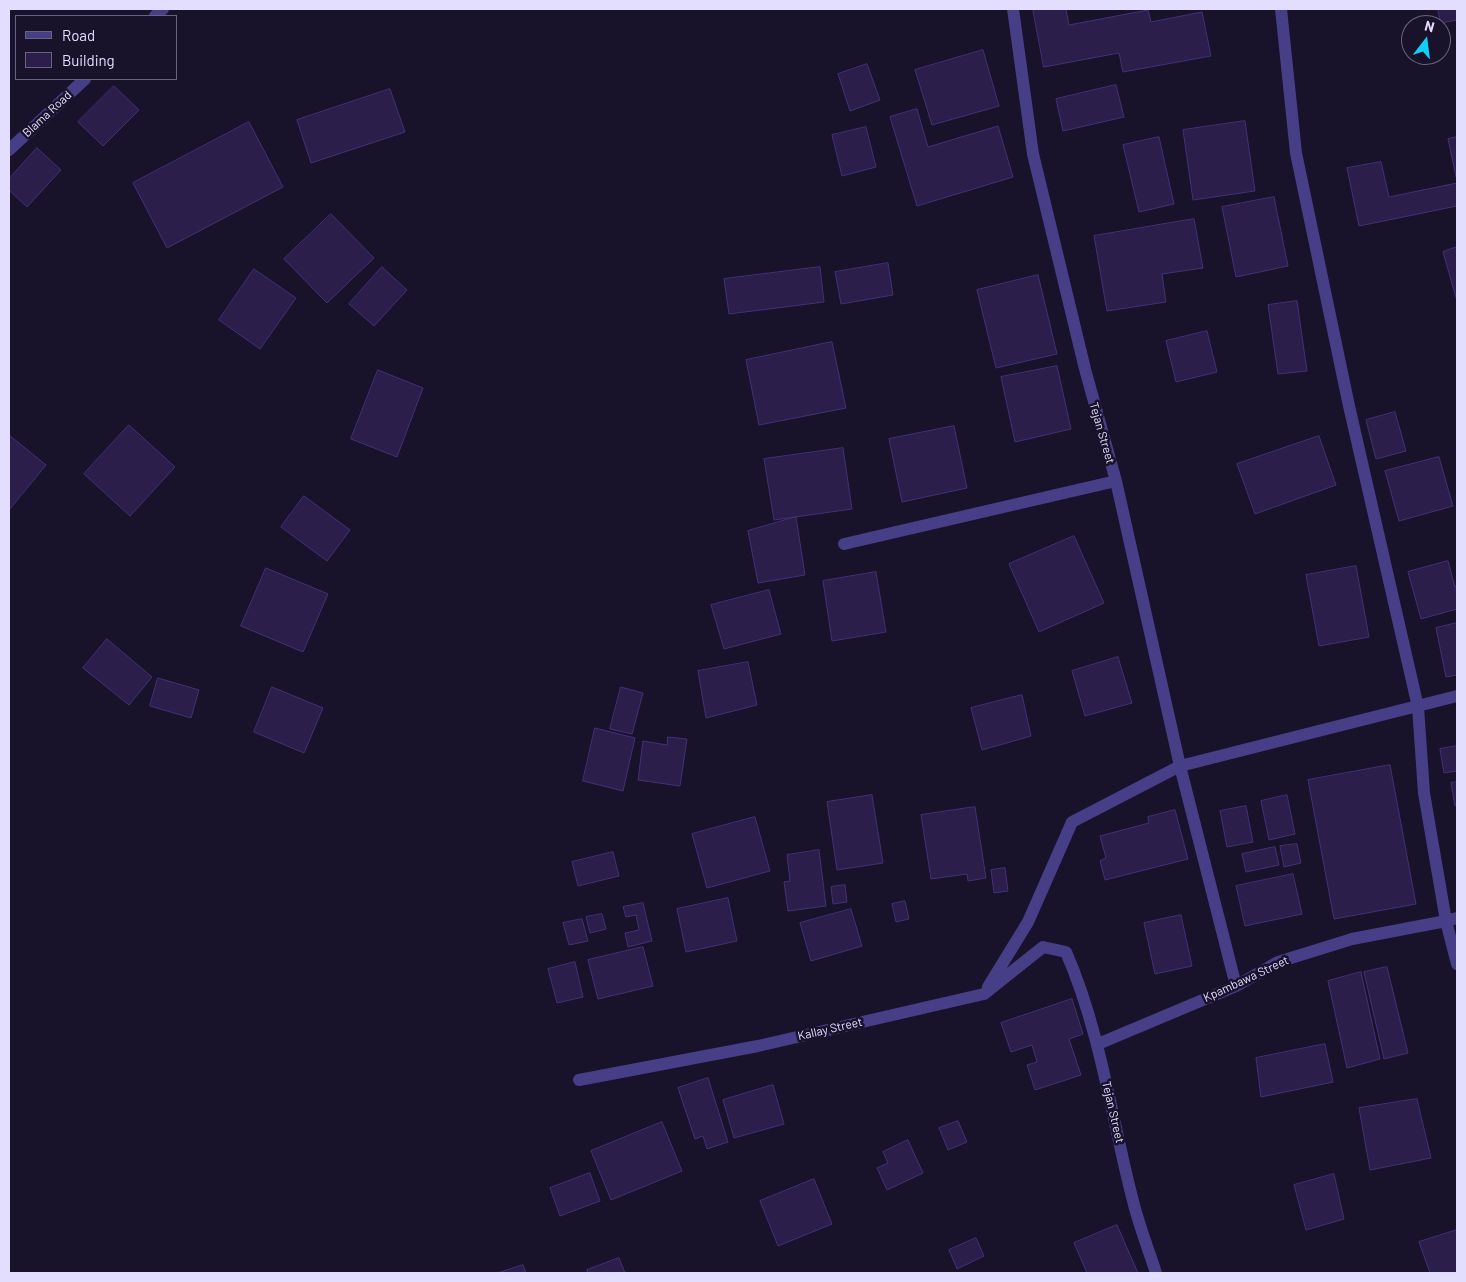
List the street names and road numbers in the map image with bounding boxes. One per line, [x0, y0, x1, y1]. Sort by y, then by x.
street label: Blama Road [20, 88, 74, 140]
street label: Tejan Street [1086, 401, 1118, 465]
street label: Kpambawa Street [1201, 953, 1291, 1005]
street label: Kallay Street [796, 1015, 864, 1043]
street label: Tejan Street [1099, 1080, 1127, 1144]

